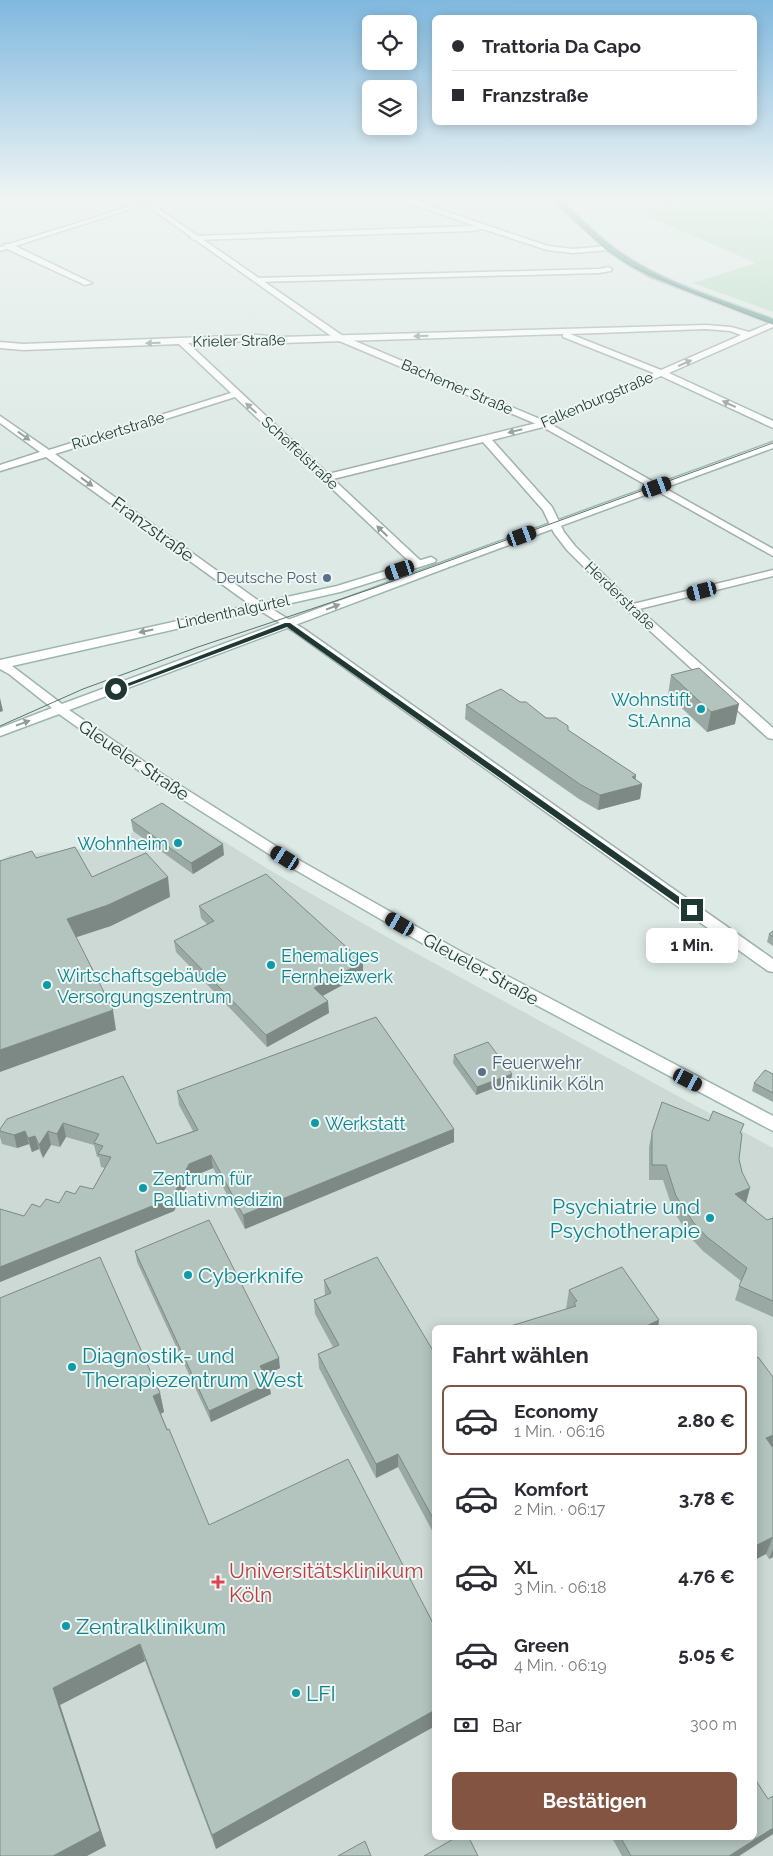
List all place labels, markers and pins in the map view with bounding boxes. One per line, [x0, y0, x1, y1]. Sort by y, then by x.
place label: Deutsche Post [216, 569, 317, 587]
marker: Deutsche Post [321, 572, 333, 584]
place label: Wohnstift St.Anna [611, 689, 691, 731]
marker: Wohnstift St.Anna [695, 703, 707, 715]
place label: Wohnheim [77, 833, 168, 854]
marker: Wohnheim [172, 837, 184, 849]
place label: Ehemaliges Fernheizwerk [281, 945, 393, 987]
marker: Ehemaliges Fernheizwerk [265, 959, 277, 971]
place label: Wirtschaftsgebäude Versorgungszentrum [57, 965, 232, 1007]
marker: Wirtschaftsgebäude Versorgungszentrum [41, 979, 53, 991]
place label: Feuerwehr Uniklinik Köln [492, 1052, 604, 1094]
marker: Feuerwehr Uniklinik Köln [476, 1066, 488, 1078]
place label: Werkstatt [325, 1113, 406, 1134]
marker: Werkstatt [309, 1117, 321, 1129]
place label: Zentrum für Palliativmedizin [153, 1168, 282, 1210]
marker: Zentrum für Palliativmedizin [137, 1182, 149, 1194]
place label: Psychiatrie und Psychotherapie [550, 1194, 700, 1243]
marker: Psychiatrie und Psychotherapie [704, 1212, 716, 1224]
place label: Cyberknife [198, 1263, 303, 1288]
marker: Cyberknife [182, 1269, 194, 1281]
place label: Diagnostik- und Therapiezentrum West [82, 1343, 303, 1392]
marker: Diagnostik- und Therapiezentrum West [66, 1361, 78, 1373]
place label: Universitätsklinikum Köln [229, 1558, 424, 1607]
marker: Universitätsklinikum Köln [211, 1575, 225, 1589]
place label: Zentralklinikum [76, 1614, 226, 1639]
marker: Zentralklinikum [60, 1620, 72, 1632]
place label: LFI [306, 1681, 336, 1706]
marker: LFI [290, 1687, 302, 1699]

